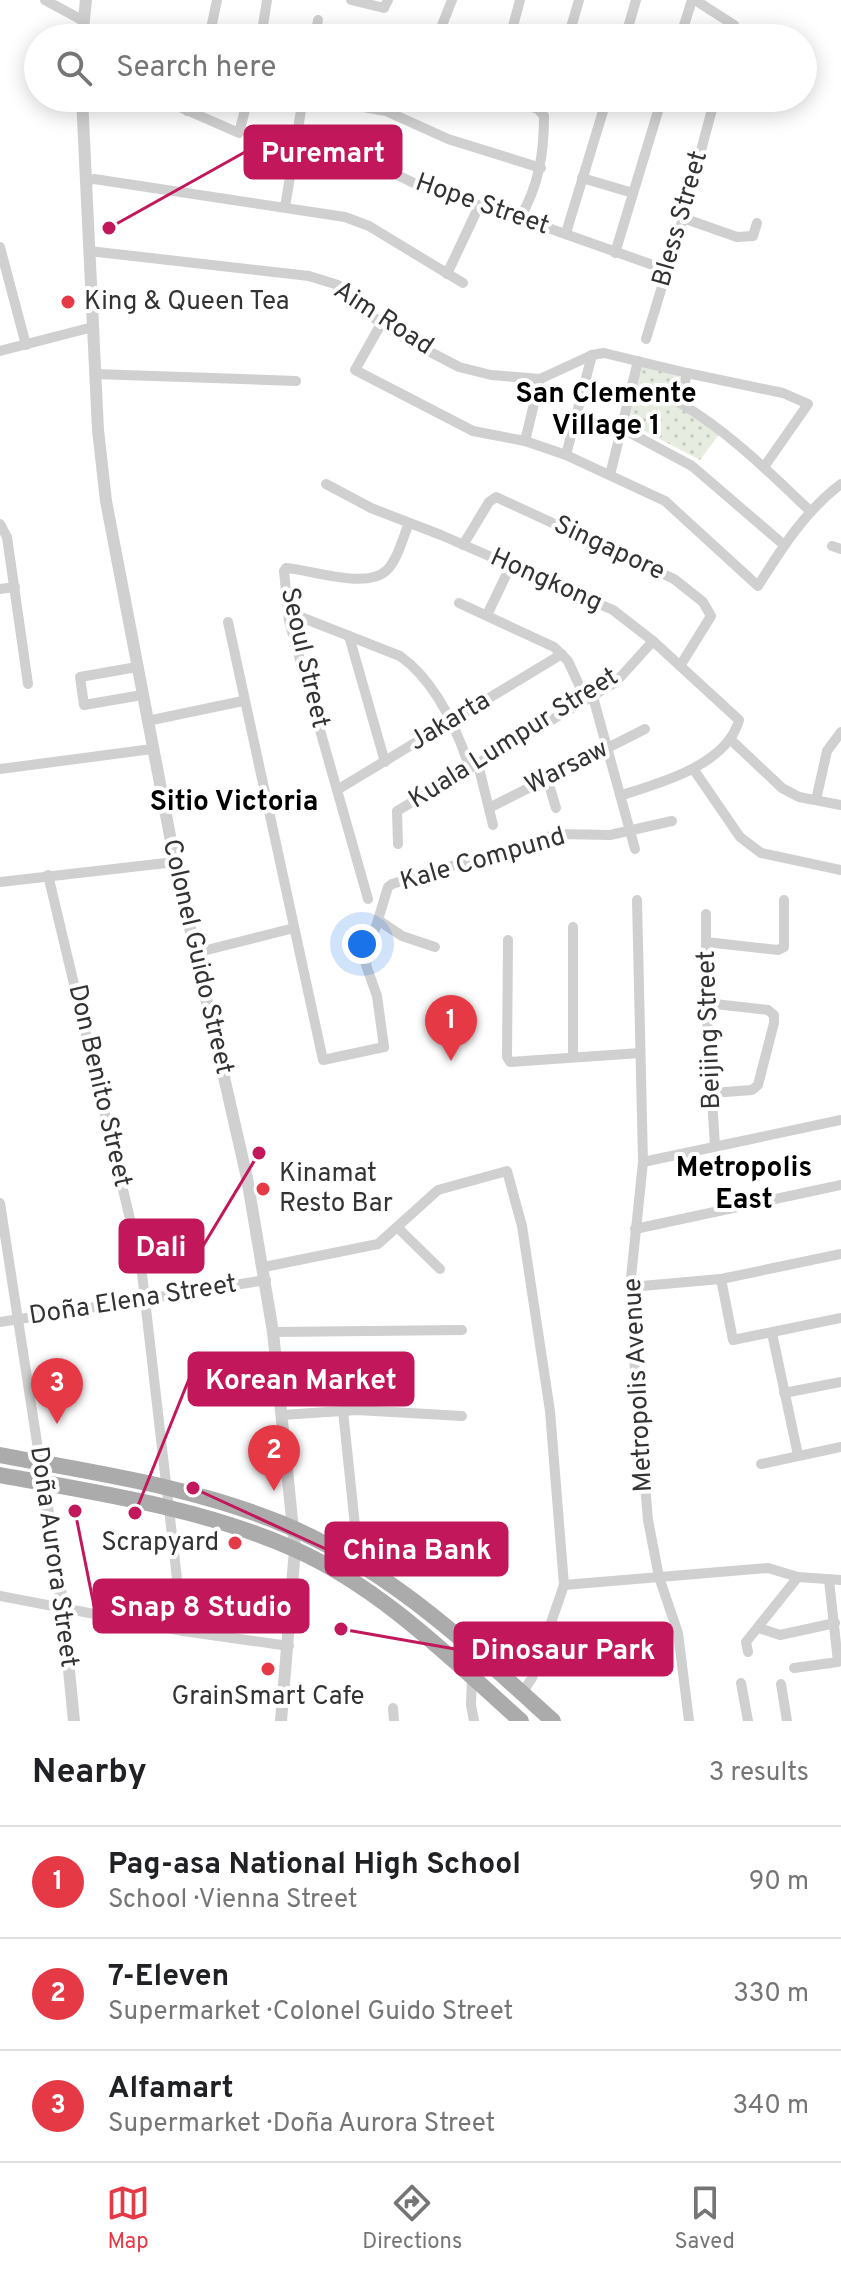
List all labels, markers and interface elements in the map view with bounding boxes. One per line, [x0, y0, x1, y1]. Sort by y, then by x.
search box [24, 24, 817, 112]
icon: search [52, 46, 96, 90]
text: Search here [116, 50, 276, 87]
callout: Puremart [245, 126, 401, 178]
text: Puremart [261, 137, 385, 173]
street label: Bless Street [646, 147, 716, 291]
street label: Hope Street [411, 167, 553, 243]
street label: Aim Road [327, 275, 439, 363]
place label: King & Queen Tea [84, 286, 290, 319]
marker: King & Queen Tea [59, 293, 77, 311]
district label: San Clemente Village 1 [515, 377, 697, 445]
street label: Singapore [548, 509, 670, 589]
street label: Hongkong [485, 542, 607, 620]
street label: Seoul Street [272, 585, 336, 731]
street label: Kuala Lumpur Street [403, 661, 625, 817]
street label: Jakarta [403, 685, 497, 759]
street label: Warsaw [520, 733, 614, 803]
district label: Sitio Victoria [150, 785, 318, 821]
street label: Kale Compund [397, 821, 569, 899]
street label: Colonel Guido Street [154, 836, 240, 1078]
your location [342, 924, 382, 964]
street label: Beijing Street [691, 950, 729, 1110]
street label: Don Benito Street [60, 981, 138, 1191]
pin: 1 [425, 995, 477, 1061]
district label: Metropolis East [676, 1151, 812, 1219]
place label: Kinamat Resto Bar [279, 1158, 393, 1221]
marker: Kinamat Resto Bar [254, 1180, 272, 1198]
callout: Dali [120, 1220, 203, 1272]
text: Dali [135, 1231, 187, 1267]
street label: Doña Elena Street [27, 1268, 239, 1334]
street label: Metropolis Avenue [617, 1277, 661, 1493]
callout: Korean Market [189, 1353, 413, 1405]
pin: 3 [31, 1358, 83, 1424]
text: Korean Market [205, 1364, 397, 1400]
pin: 2 [248, 1425, 300, 1491]
street label: Doña Aurora Street [21, 1444, 85, 1670]
callout: China Bank [326, 1523, 507, 1575]
place label: Scrapyard [101, 1527, 219, 1560]
marker: Scrapyard [226, 1534, 244, 1552]
text: China Bank [342, 1534, 492, 1570]
callout: Snap 8 Studio [94, 1580, 308, 1632]
text: Snap 8 Studio [110, 1591, 292, 1627]
callout: Dinosaur Park [455, 1623, 672, 1675]
text: Dinosaur Park [471, 1634, 655, 1670]
marker: GrainSmart Cafe [259, 1660, 277, 1678]
place label: GrainSmart Cafe [171, 1681, 365, 1714]
text: Nearby [32, 1752, 147, 1795]
text: 3 results [709, 1757, 809, 1790]
text: Pag-asa National High School [108, 1847, 521, 1884]
text: 1 [53, 1866, 63, 1899]
text: 90 m [749, 1866, 809, 1899]
text: School · Vienna Street [108, 1884, 357, 1917]
text: 7-Eleven [108, 1959, 229, 1996]
text: 2 [50, 1978, 66, 2011]
text: 330 m [733, 1978, 809, 2011]
text: Supermarket · Colonel Guido Street [108, 1996, 513, 2029]
text: Alfamart [108, 2071, 234, 2108]
text: 3 [50, 2090, 66, 2123]
text: 340 m [732, 2090, 809, 2123]
text: Supermarket · Doña Aurora Street [108, 2108, 495, 2141]
tab: Map [106, 2181, 150, 2256]
tab: Directions [362, 2181, 462, 2256]
tab: Saved [674, 2181, 735, 2256]

